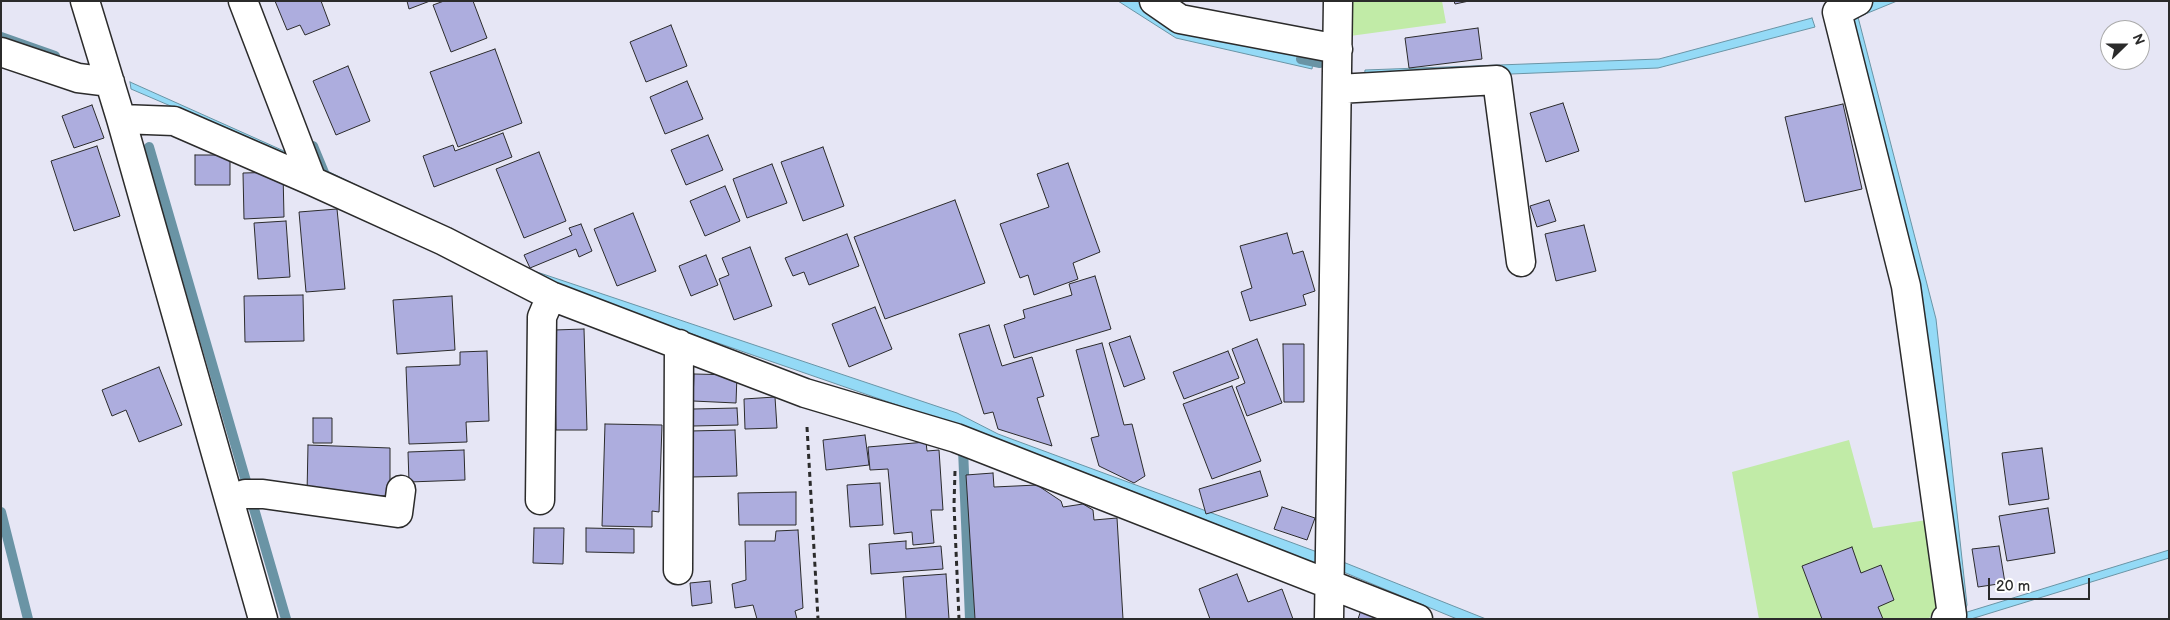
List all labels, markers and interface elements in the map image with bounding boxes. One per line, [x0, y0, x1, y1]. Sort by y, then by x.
north arrow [2100, 20, 2150, 70]
text: N [2129, 32, 2148, 48]
scale bar [1990, 568, 2092, 600]
text: 20 m [1996, 577, 2030, 596]

